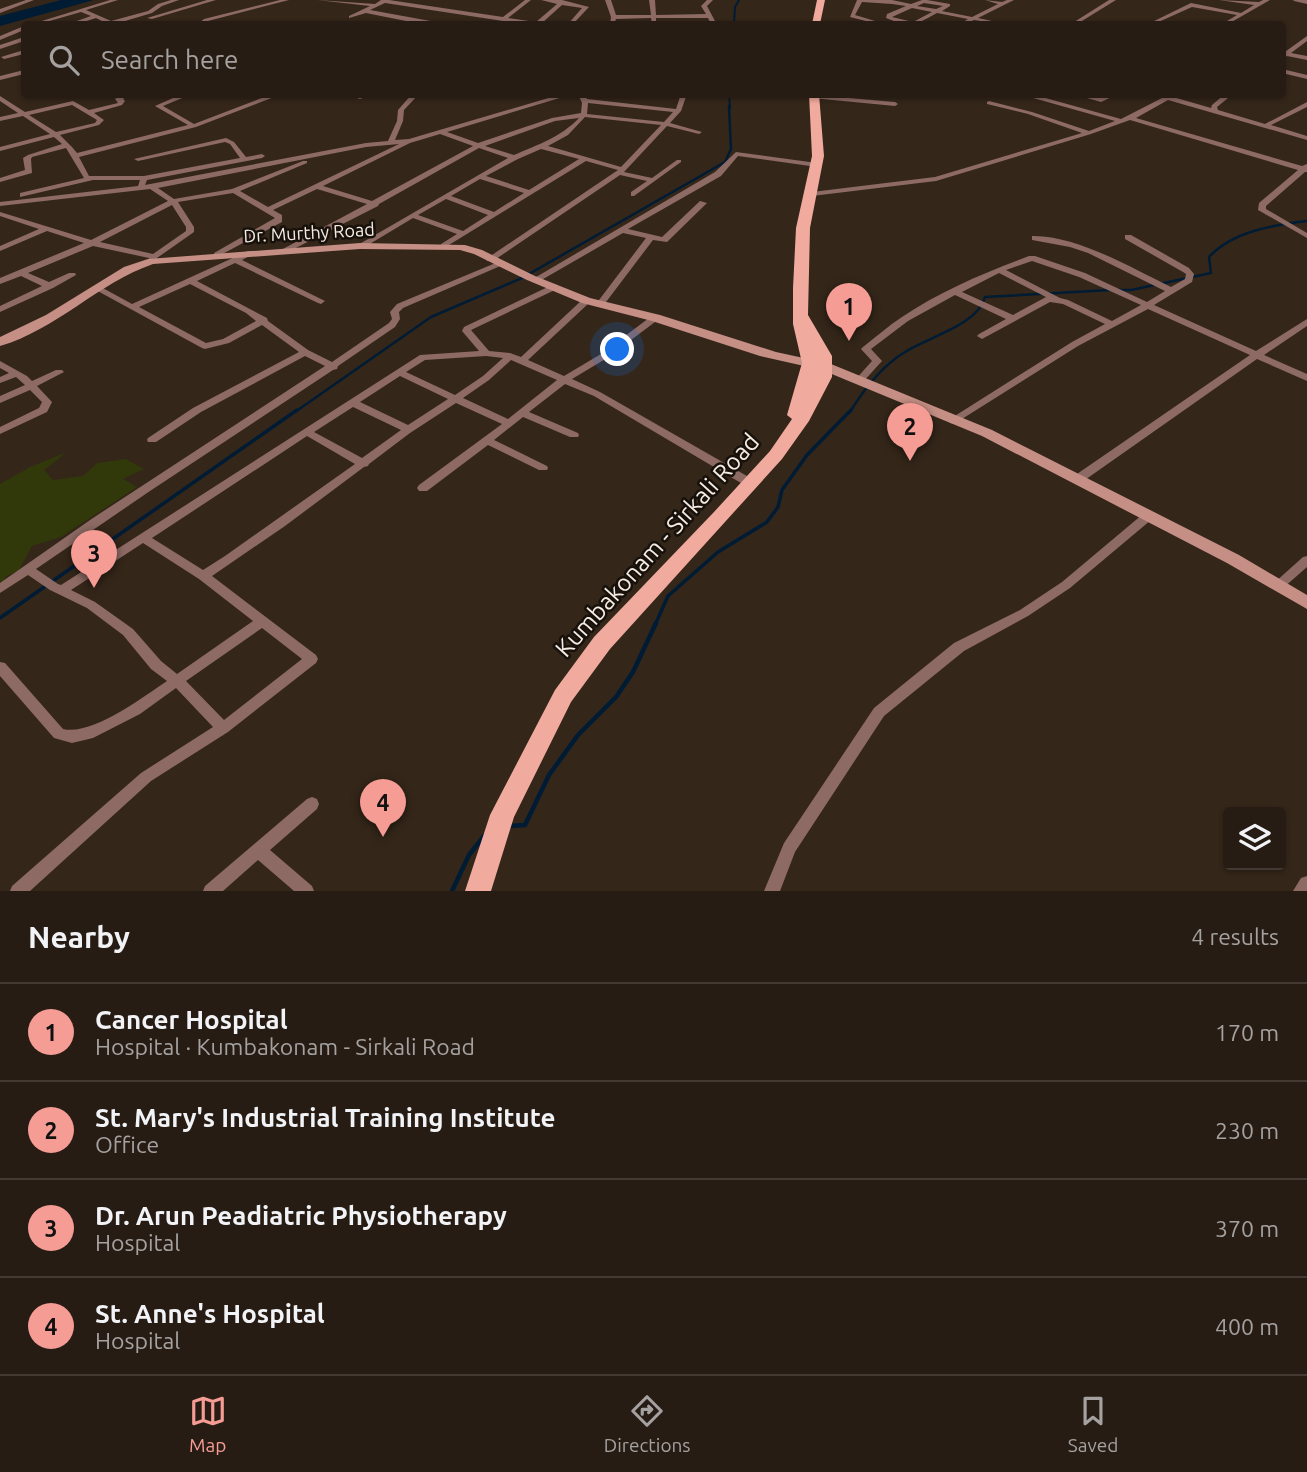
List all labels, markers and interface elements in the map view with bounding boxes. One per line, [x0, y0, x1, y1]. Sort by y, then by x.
search box [21, 21, 1286, 98]
icon: search [45, 41, 83, 79]
text: Search here [101, 45, 238, 74]
street label: Dr. Murthy Road [243, 219, 375, 245]
pin: 1 [826, 283, 872, 341]
your location [600, 332, 634, 366]
pin: 2 [887, 403, 933, 461]
street label: Kumbakonam - Sirkali Road [550, 428, 764, 662]
pin: 3 [71, 530, 117, 588]
pin: 4 [360, 779, 406, 837]
map controls [1223, 807, 1286, 870]
button: layers [1223, 807, 1286, 870]
text: Nearby [28, 920, 130, 954]
text: 4 results [1191, 924, 1279, 949]
text: Cancer Hospital [95, 1005, 288, 1034]
text: 1 [45, 1020, 57, 1045]
text: 170 m [1215, 1020, 1279, 1045]
text: Hospital · Kumbakonam - Sirkali Road [95, 1034, 475, 1059]
text: St. Mary's Industrial Training Institute [95, 1103, 556, 1132]
text: 2 [45, 1118, 57, 1143]
text: 230 m [1215, 1118, 1279, 1143]
text: Office [95, 1132, 159, 1157]
text: Dr. Arun Peadiatric Physiotherapy [95, 1201, 507, 1230]
text: 3 [45, 1216, 57, 1241]
text: 370 m [1215, 1216, 1279, 1241]
text: Hospital [95, 1230, 180, 1255]
text: St. Anne's Hospital [95, 1299, 325, 1328]
text: 4 [45, 1314, 57, 1339]
text: 400 m [1215, 1314, 1279, 1339]
text: Hospital [95, 1328, 180, 1353]
tab: Map [189, 1392, 227, 1456]
tab: Directions [604, 1392, 691, 1456]
tab: Saved [1068, 1392, 1118, 1456]

